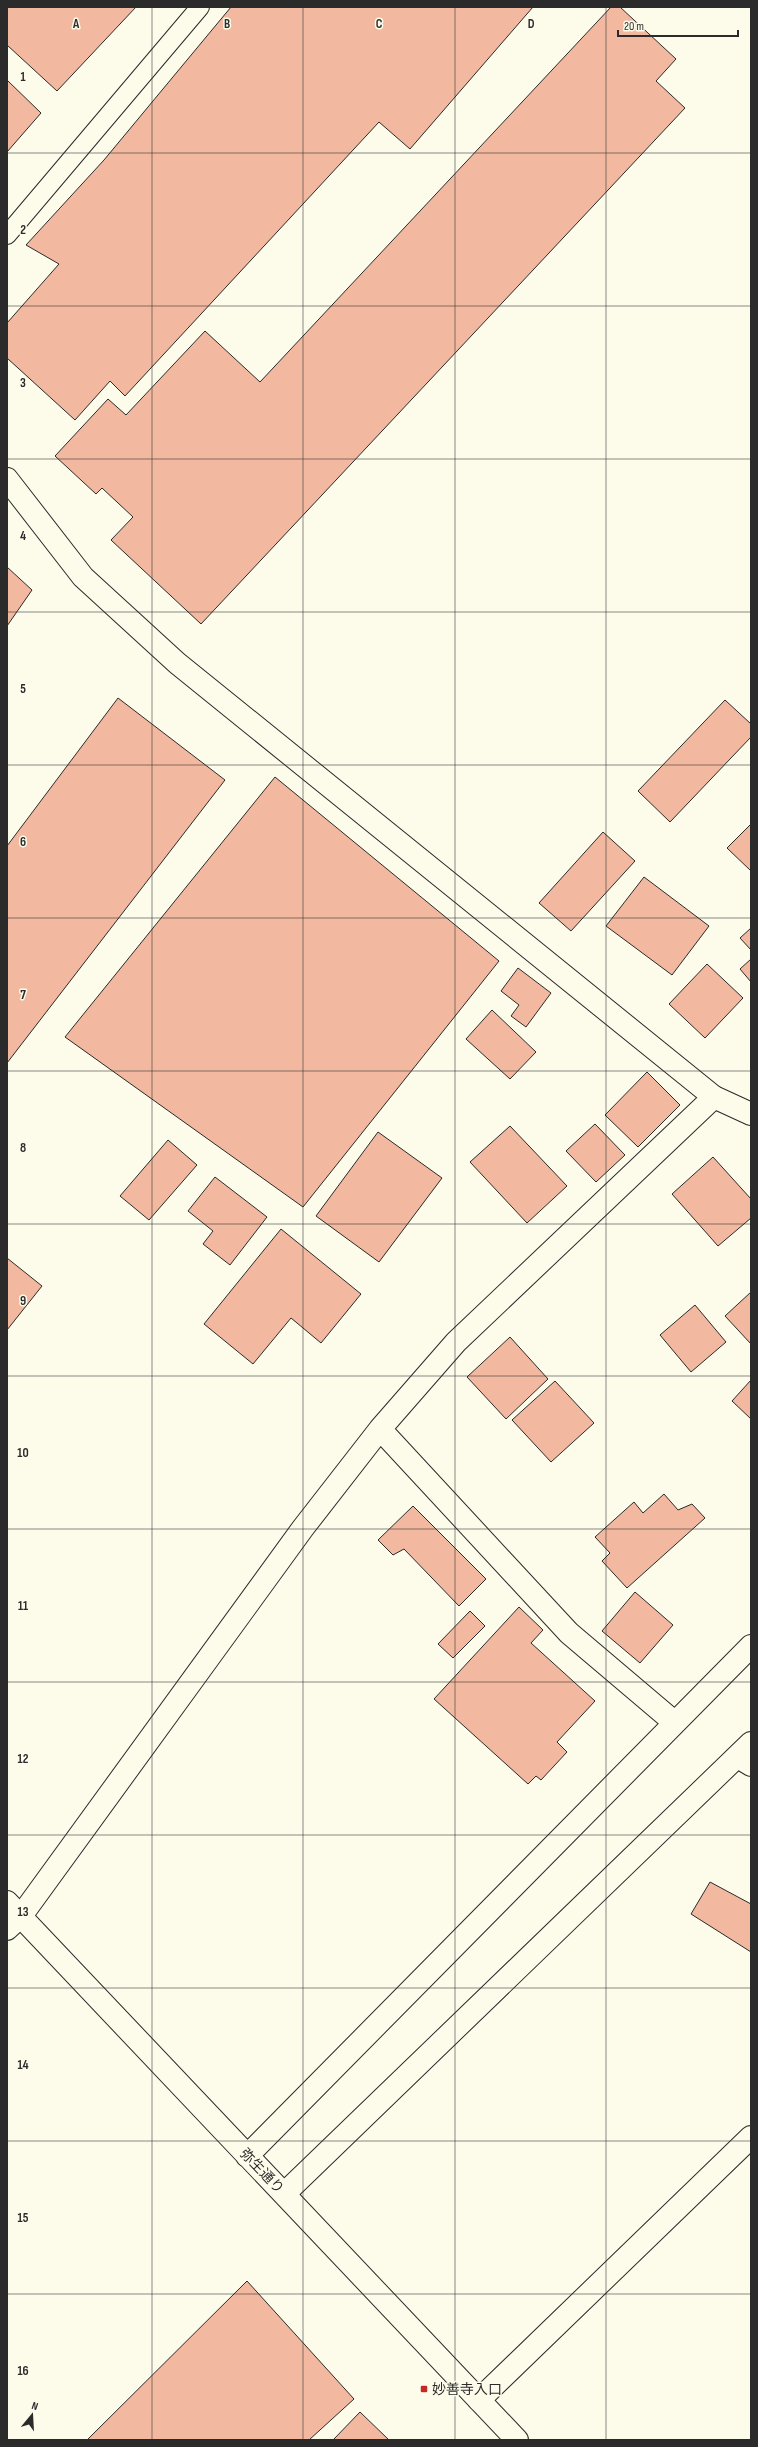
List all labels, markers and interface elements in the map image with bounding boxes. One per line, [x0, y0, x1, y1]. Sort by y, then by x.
scale bar [618, 12, 738, 38]
text: A [72, 16, 80, 32]
text: B [224, 16, 230, 32]
text: C [376, 16, 383, 32]
text: D [528, 16, 535, 32]
text: 20 m [624, 19, 644, 34]
text: 1 [20, 69, 26, 85]
text: 2 [20, 222, 26, 238]
text: 3 [20, 375, 26, 391]
text: 4 [20, 528, 26, 544]
text: 5 [20, 681, 26, 697]
text: 6 [20, 834, 26, 850]
text: 7 [20, 987, 26, 1003]
text: 8 [20, 1140, 26, 1156]
text: 9 [20, 1293, 26, 1309]
text: 10 [17, 1445, 29, 1461]
text: 11 [18, 1598, 28, 1614]
text: 12 [18, 1751, 29, 1767]
text: 13 [18, 1904, 29, 1920]
text: 14 [17, 2057, 29, 2073]
street label: 弥生通り [236, 2145, 288, 2197]
text: 15 [18, 2210, 29, 2226]
text: 16 [17, 2363, 29, 2379]
place label: 妙善寺入口 [432, 2381, 502, 2398]
marker: 妙善寺入口 [419, 2384, 429, 2394]
north arrow [12, 2395, 52, 2435]
text: N [30, 2399, 40, 2413]

